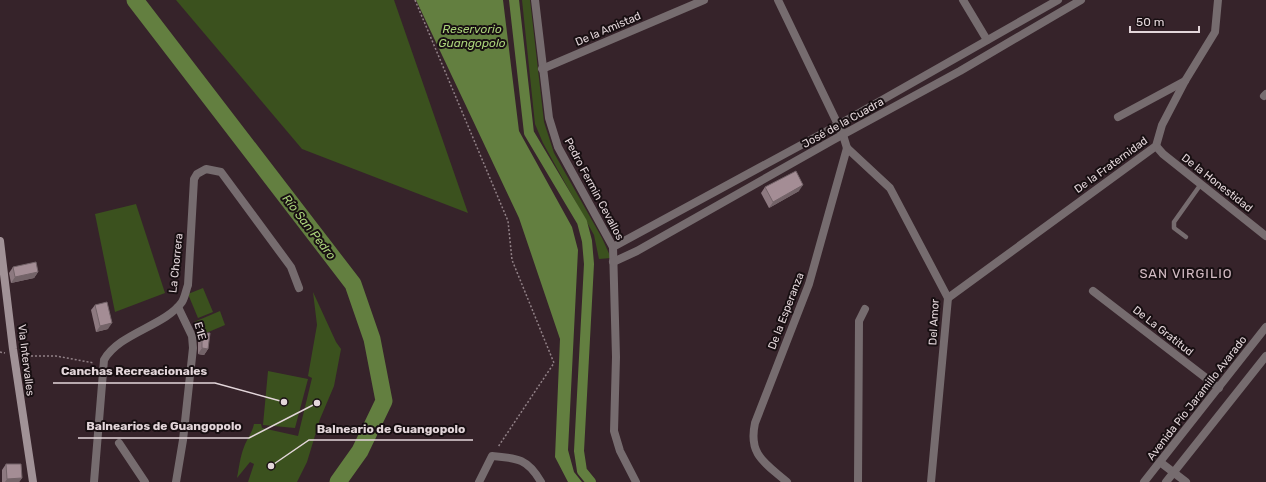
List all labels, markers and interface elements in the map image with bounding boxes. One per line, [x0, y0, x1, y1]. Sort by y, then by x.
scale bar [1130, 8, 1199, 34]
street label: De la Amistad [573, 9, 643, 49]
text: 50 m [1136, 15, 1164, 29]
water label: Reservorio Guangopolo [438, 22, 506, 50]
street label: José de la Cuadra [800, 95, 886, 151]
street label: De la Fraternidad [1072, 134, 1150, 196]
street label: Pedro Fermin Cevallos [562, 136, 627, 243]
street label: De la Honestidad [1179, 151, 1255, 215]
water label: Río San Pedro [279, 192, 339, 262]
street label: La Chorrera [166, 233, 186, 293]
district label: SAN VIRGILIO [1139, 266, 1233, 281]
street label: De la Esperanza [765, 271, 807, 351]
street label: Del Amor [926, 298, 942, 346]
street label: De La Gratitud [1130, 303, 1196, 359]
street label: E1E [191, 321, 209, 342]
street label: Vìa Intervalles [15, 323, 37, 397]
street label: Avenida Pío Jaramillo Avarado [1144, 333, 1250, 463]
callout: Canchas Recreacionales [53, 359, 215, 383]
text: Canchas Recreacionales [61, 364, 207, 378]
callout: Balnearios de Guangopolo [78, 414, 249, 438]
callout: Balneario de Guangopolo [309, 416, 473, 440]
text: Balnearios de Guangopolo [86, 419, 242, 433]
text: Balneario de Guangopolo [317, 422, 465, 436]

